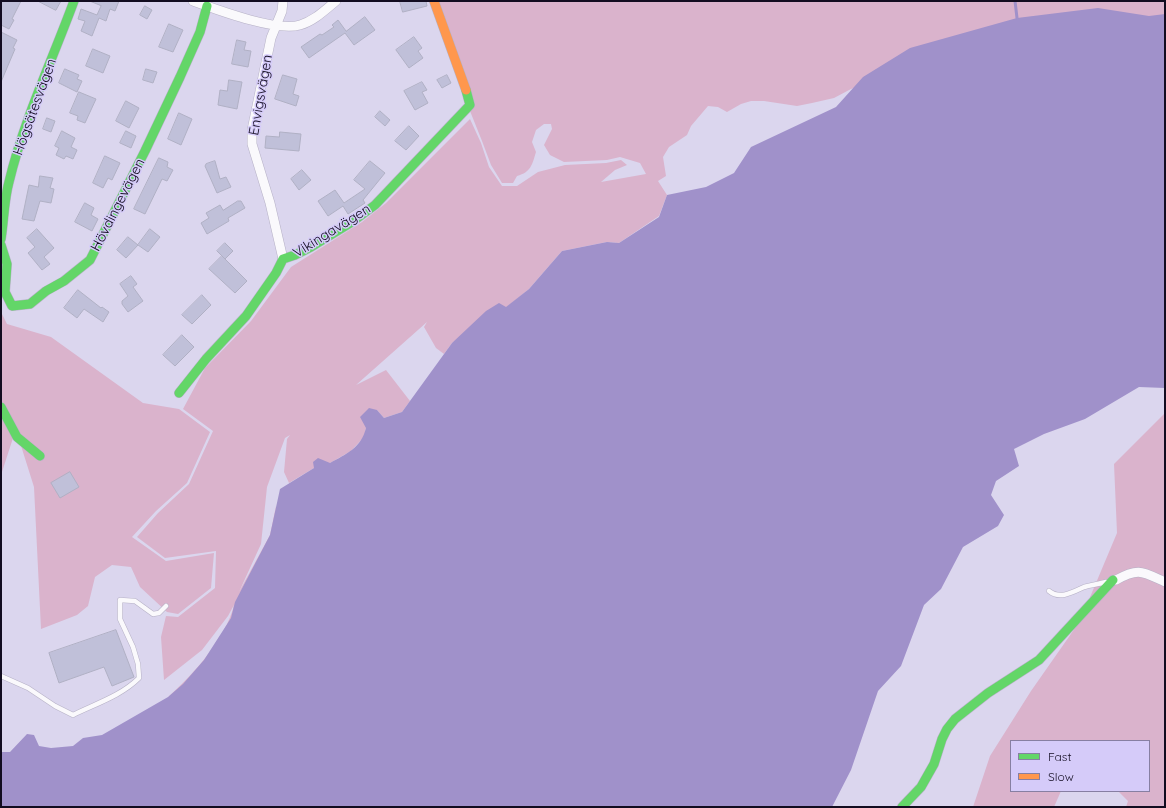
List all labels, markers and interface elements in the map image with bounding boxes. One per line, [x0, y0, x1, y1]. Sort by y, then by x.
street label: Envigsvägen [246, 53, 276, 137]
street label: Högsätesvägen [10, 56, 60, 158]
street label: Hövdingevägen [87, 156, 149, 254]
street label: Vikingavägen [290, 201, 374, 261]
legend [1010, 740, 1150, 792]
text: Fast [1048, 749, 1072, 764]
text: Slow [1048, 769, 1074, 784]

